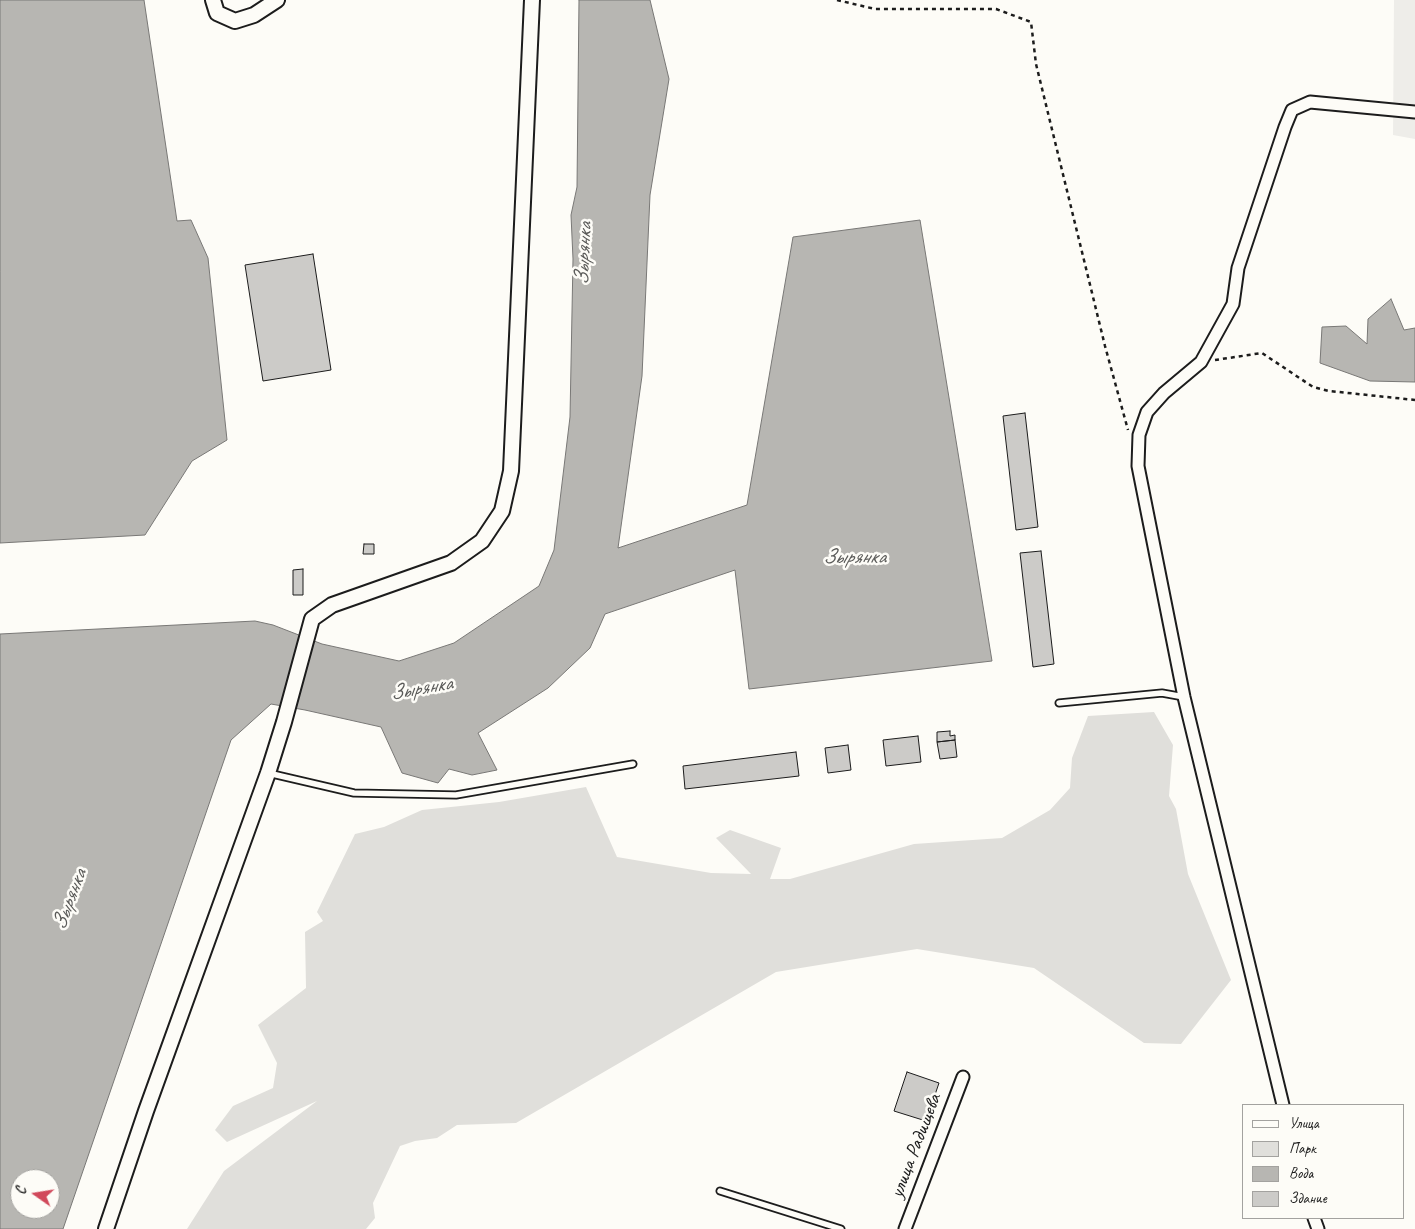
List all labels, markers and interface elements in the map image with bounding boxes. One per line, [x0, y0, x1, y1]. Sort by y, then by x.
water label: Зырянка [570, 222, 598, 286]
water label: Зырянка [823, 544, 885, 570]
water label: Зырянка [388, 671, 454, 707]
water label: Зырянка [47, 866, 93, 934]
street label: улица Радищева [885, 1091, 947, 1201]
legend [1242, 1104, 1405, 1219]
text: Улица [1289, 1114, 1319, 1133]
text: Парк [1289, 1139, 1316, 1158]
text: Вода [1289, 1164, 1313, 1183]
north arrow [10, 1169, 60, 1219]
text: С [12, 1185, 30, 1196]
text: Здание [1289, 1189, 1327, 1208]

